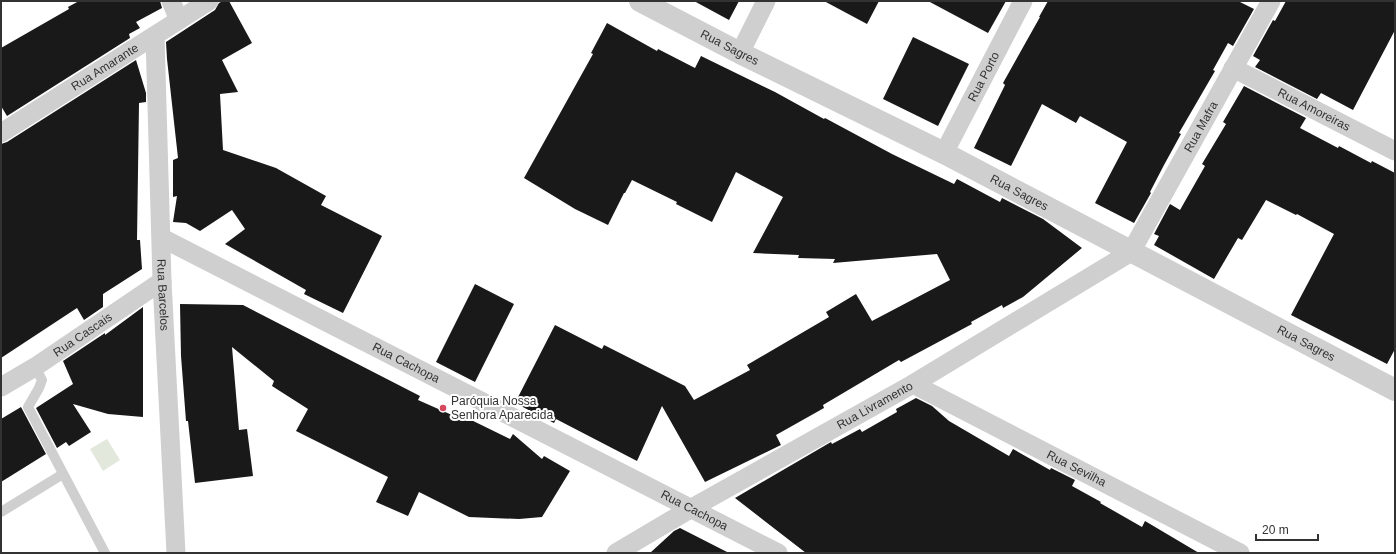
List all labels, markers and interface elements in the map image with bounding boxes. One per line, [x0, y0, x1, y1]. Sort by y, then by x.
street label: Rua Sagres [698, 27, 761, 68]
street label: Rua Amarante [69, 40, 141, 94]
street label: Rua Porto [965, 49, 1002, 104]
street label: Rua Amoreiras [1275, 85, 1353, 134]
street label: Rua Mafra [1181, 99, 1221, 155]
street label: Rua Sagres [988, 172, 1051, 214]
street label: Rua Barcelos [154, 259, 172, 331]
street label: Rua Cascais [51, 310, 115, 360]
street label: Rua Sagres [1275, 322, 1337, 364]
street label: Rua Cachopa [370, 340, 442, 386]
street label: Rua Livramento [834, 378, 916, 432]
place label: Paróquia Nossa Senhora Aparecida [451, 394, 553, 422]
marker: Paróquia Nossa Senhora Aparecida [438, 403, 448, 413]
street label: Rua Sevilha [1044, 447, 1109, 490]
street label: Rua Cachopa [659, 487, 731, 533]
scale bar [1256, 516, 1318, 542]
text: 20 m [1262, 523, 1289, 537]

